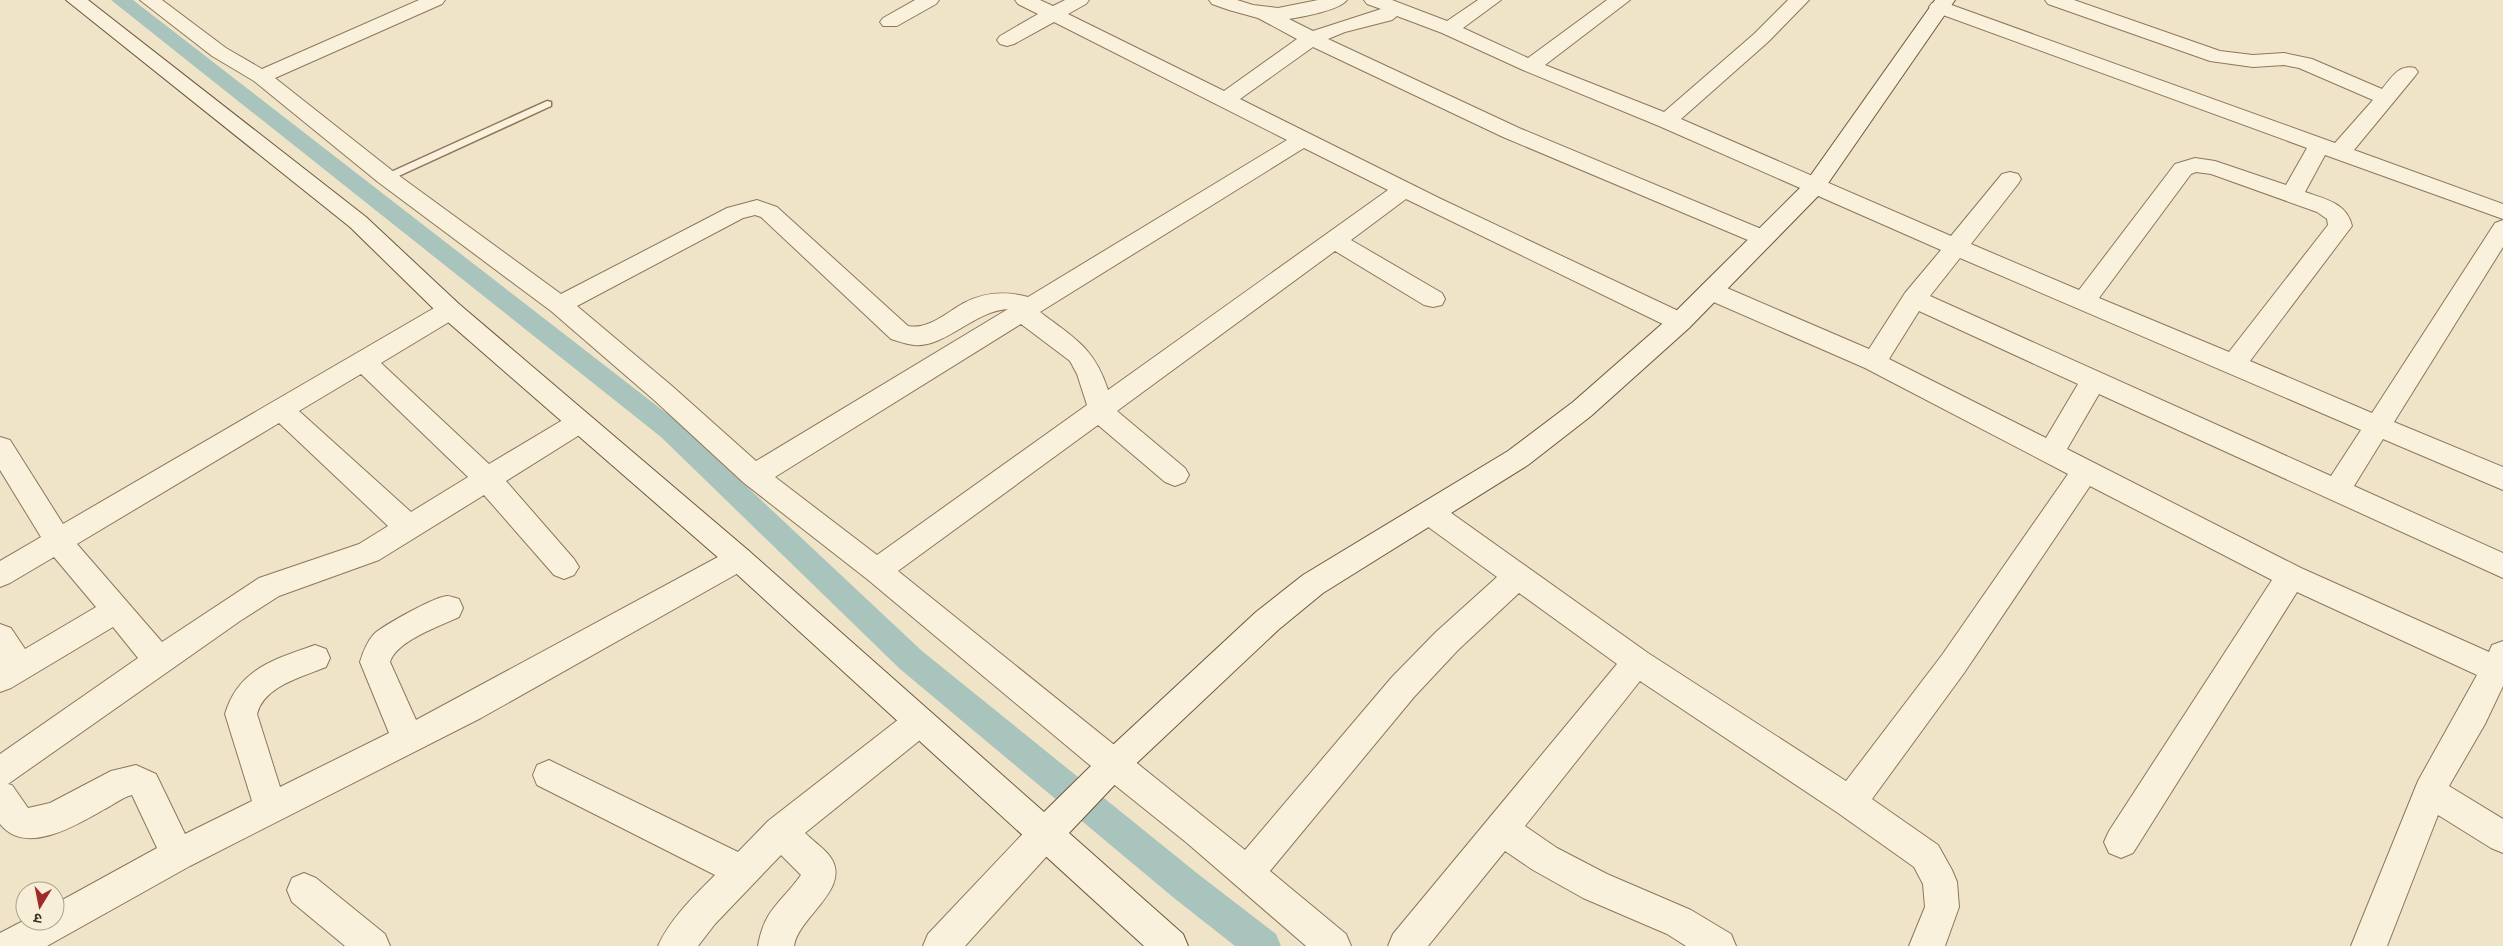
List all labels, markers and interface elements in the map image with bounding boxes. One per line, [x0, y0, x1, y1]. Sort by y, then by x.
north arrow [15, 881, 65, 931]
text: उ [32, 907, 44, 927]

